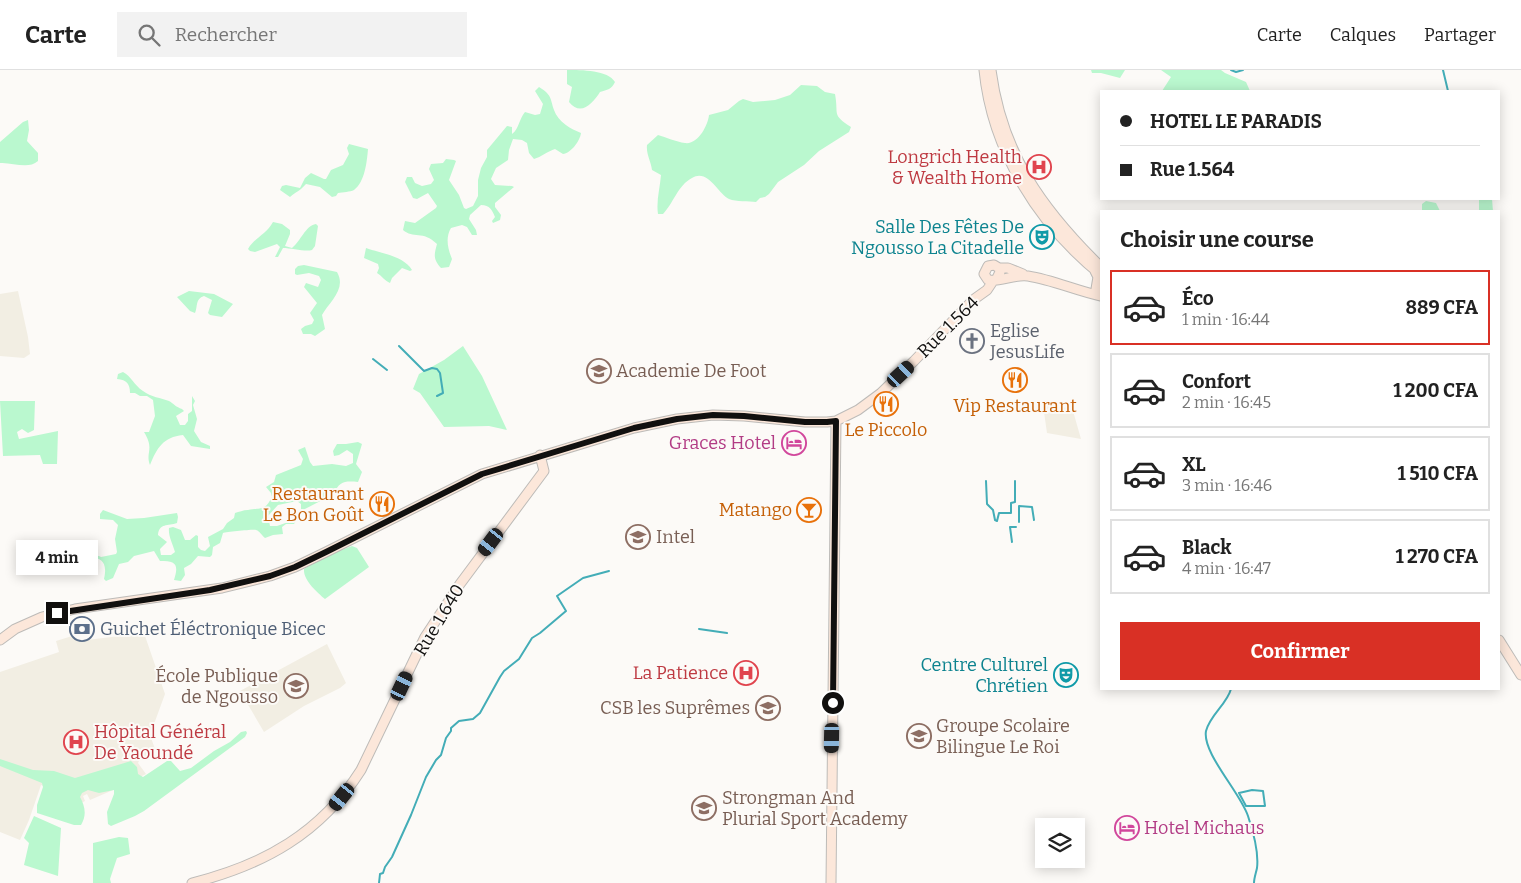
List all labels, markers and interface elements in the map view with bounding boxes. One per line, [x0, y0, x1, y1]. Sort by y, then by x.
search box [117, 12, 467, 57]
text: Carte [25, 21, 87, 49]
icon: search [135, 21, 163, 49]
text: Rechercher [175, 23, 277, 46]
text: Carte [1257, 24, 1302, 46]
text: Calques [1330, 24, 1396, 46]
text: Partager [1424, 24, 1496, 46]
text: HOTEL LE PARADIS [1150, 110, 1322, 133]
place label: Longrich Health & Wealth Home [888, 146, 1022, 189]
hospital icon: Longrich Health & Wealth Home [1026, 154, 1052, 180]
text: Rue 1.564 [1150, 158, 1234, 181]
place label: Salle Des Fêtes De Ngousso La Citadelle [851, 216, 1024, 259]
theatre icon: Salle Des Fêtes De Ngousso La Citadelle [1029, 224, 1055, 250]
text: Choisir une course [1120, 226, 1314, 253]
icon: car [1122, 285, 1167, 330]
text: Éco [1182, 287, 1214, 310]
street label: Rue 1.564 [913, 291, 984, 362]
text: 889 CFA [1406, 296, 1478, 319]
text: 1 min · 16:44 [1182, 310, 1270, 329]
place label: Eglise JesusLife [989, 320, 1065, 363]
church icon: Eglise JesusLife [959, 328, 985, 354]
school or university icon: Academie De Foot [586, 358, 612, 384]
car [884, 358, 917, 390]
place label: Academie De Foot [616, 360, 767, 382]
restaurant icon: Vip Restaurant [1002, 367, 1028, 393]
icon: car [1122, 368, 1167, 413]
text: Confort [1182, 370, 1251, 393]
text: 1 200 CFA [1393, 379, 1478, 402]
restaurant icon: Le Piccolo [873, 391, 899, 417]
text: 2 min · 16:45 [1182, 393, 1271, 412]
place label: Vip Restaurant [953, 395, 1077, 417]
place label: Le Piccolo [845, 419, 927, 441]
hotel icon: Graces Hotel [781, 430, 807, 456]
place label: Graces Hotel [669, 432, 776, 454]
icon: car [1122, 451, 1167, 496]
text: XL [1182, 453, 1206, 476]
text: 1 510 CFA [1398, 462, 1478, 485]
text: 3 min · 16:46 [1182, 476, 1272, 495]
place label: Restaurant Le Bon Goût [263, 483, 364, 526]
restaurant icon: Restaurant Le Bon Goût [369, 491, 395, 517]
bar icon: Matango [796, 497, 822, 523]
place label: Matango [719, 499, 792, 521]
school or university icon: Intel [625, 524, 651, 550]
car [475, 526, 506, 558]
place label: Intel [656, 526, 695, 548]
icon: car [1122, 534, 1167, 579]
text: Black [1182, 536, 1232, 559]
callout: 4 min [16, 540, 98, 576]
text: 1 270 CFA [1395, 545, 1478, 568]
text: 4 min [35, 548, 79, 567]
text: 4 min · 16:47 [1182, 559, 1271, 578]
street label: Rue 1.640 [409, 580, 469, 660]
route end [46, 602, 68, 624]
bank icon: Guichet Éléctronique Bicec [69, 616, 95, 642]
place label: Guichet Éléctronique Bicec [100, 617, 326, 640]
button: Confirmer [1120, 622, 1480, 680]
place label: Centre Culturel Chrétien [920, 654, 1049, 697]
hospital icon: La Patience [733, 660, 759, 686]
place label: La Patience [633, 662, 728, 684]
theatre icon: Centre Culturel Chrétien [1053, 662, 1079, 688]
place label: École Publique de Ngousso [155, 664, 278, 708]
car [388, 669, 415, 703]
school or university icon: École Publique de Ngousso [283, 673, 309, 699]
route start [822, 692, 844, 714]
school or university icon: CSB les Suprêmes [755, 695, 781, 721]
place label: CSB les Suprêmes [600, 697, 750, 719]
place label: Groupe Scolaire Bilingue Le Roi [936, 715, 1070, 758]
place label: Hôpital Général De Yaoundé [94, 721, 226, 764]
car [824, 723, 839, 753]
school or university icon: Groupe Scolaire Bilingue Le Roi [906, 723, 932, 749]
hospital icon: Hôpital Général De Yaoundé [63, 729, 89, 755]
car [326, 781, 357, 813]
place label: Strongman And Plurial Sport Academy [722, 787, 908, 830]
school or university icon: Strongman And Plurial Sport Academy [691, 795, 717, 821]
hotel icon: Hotel Michaus [1114, 815, 1140, 841]
place label: Hotel Michaus [1144, 817, 1264, 839]
map controls [1035, 818, 1085, 868]
button: layers [1035, 818, 1085, 868]

